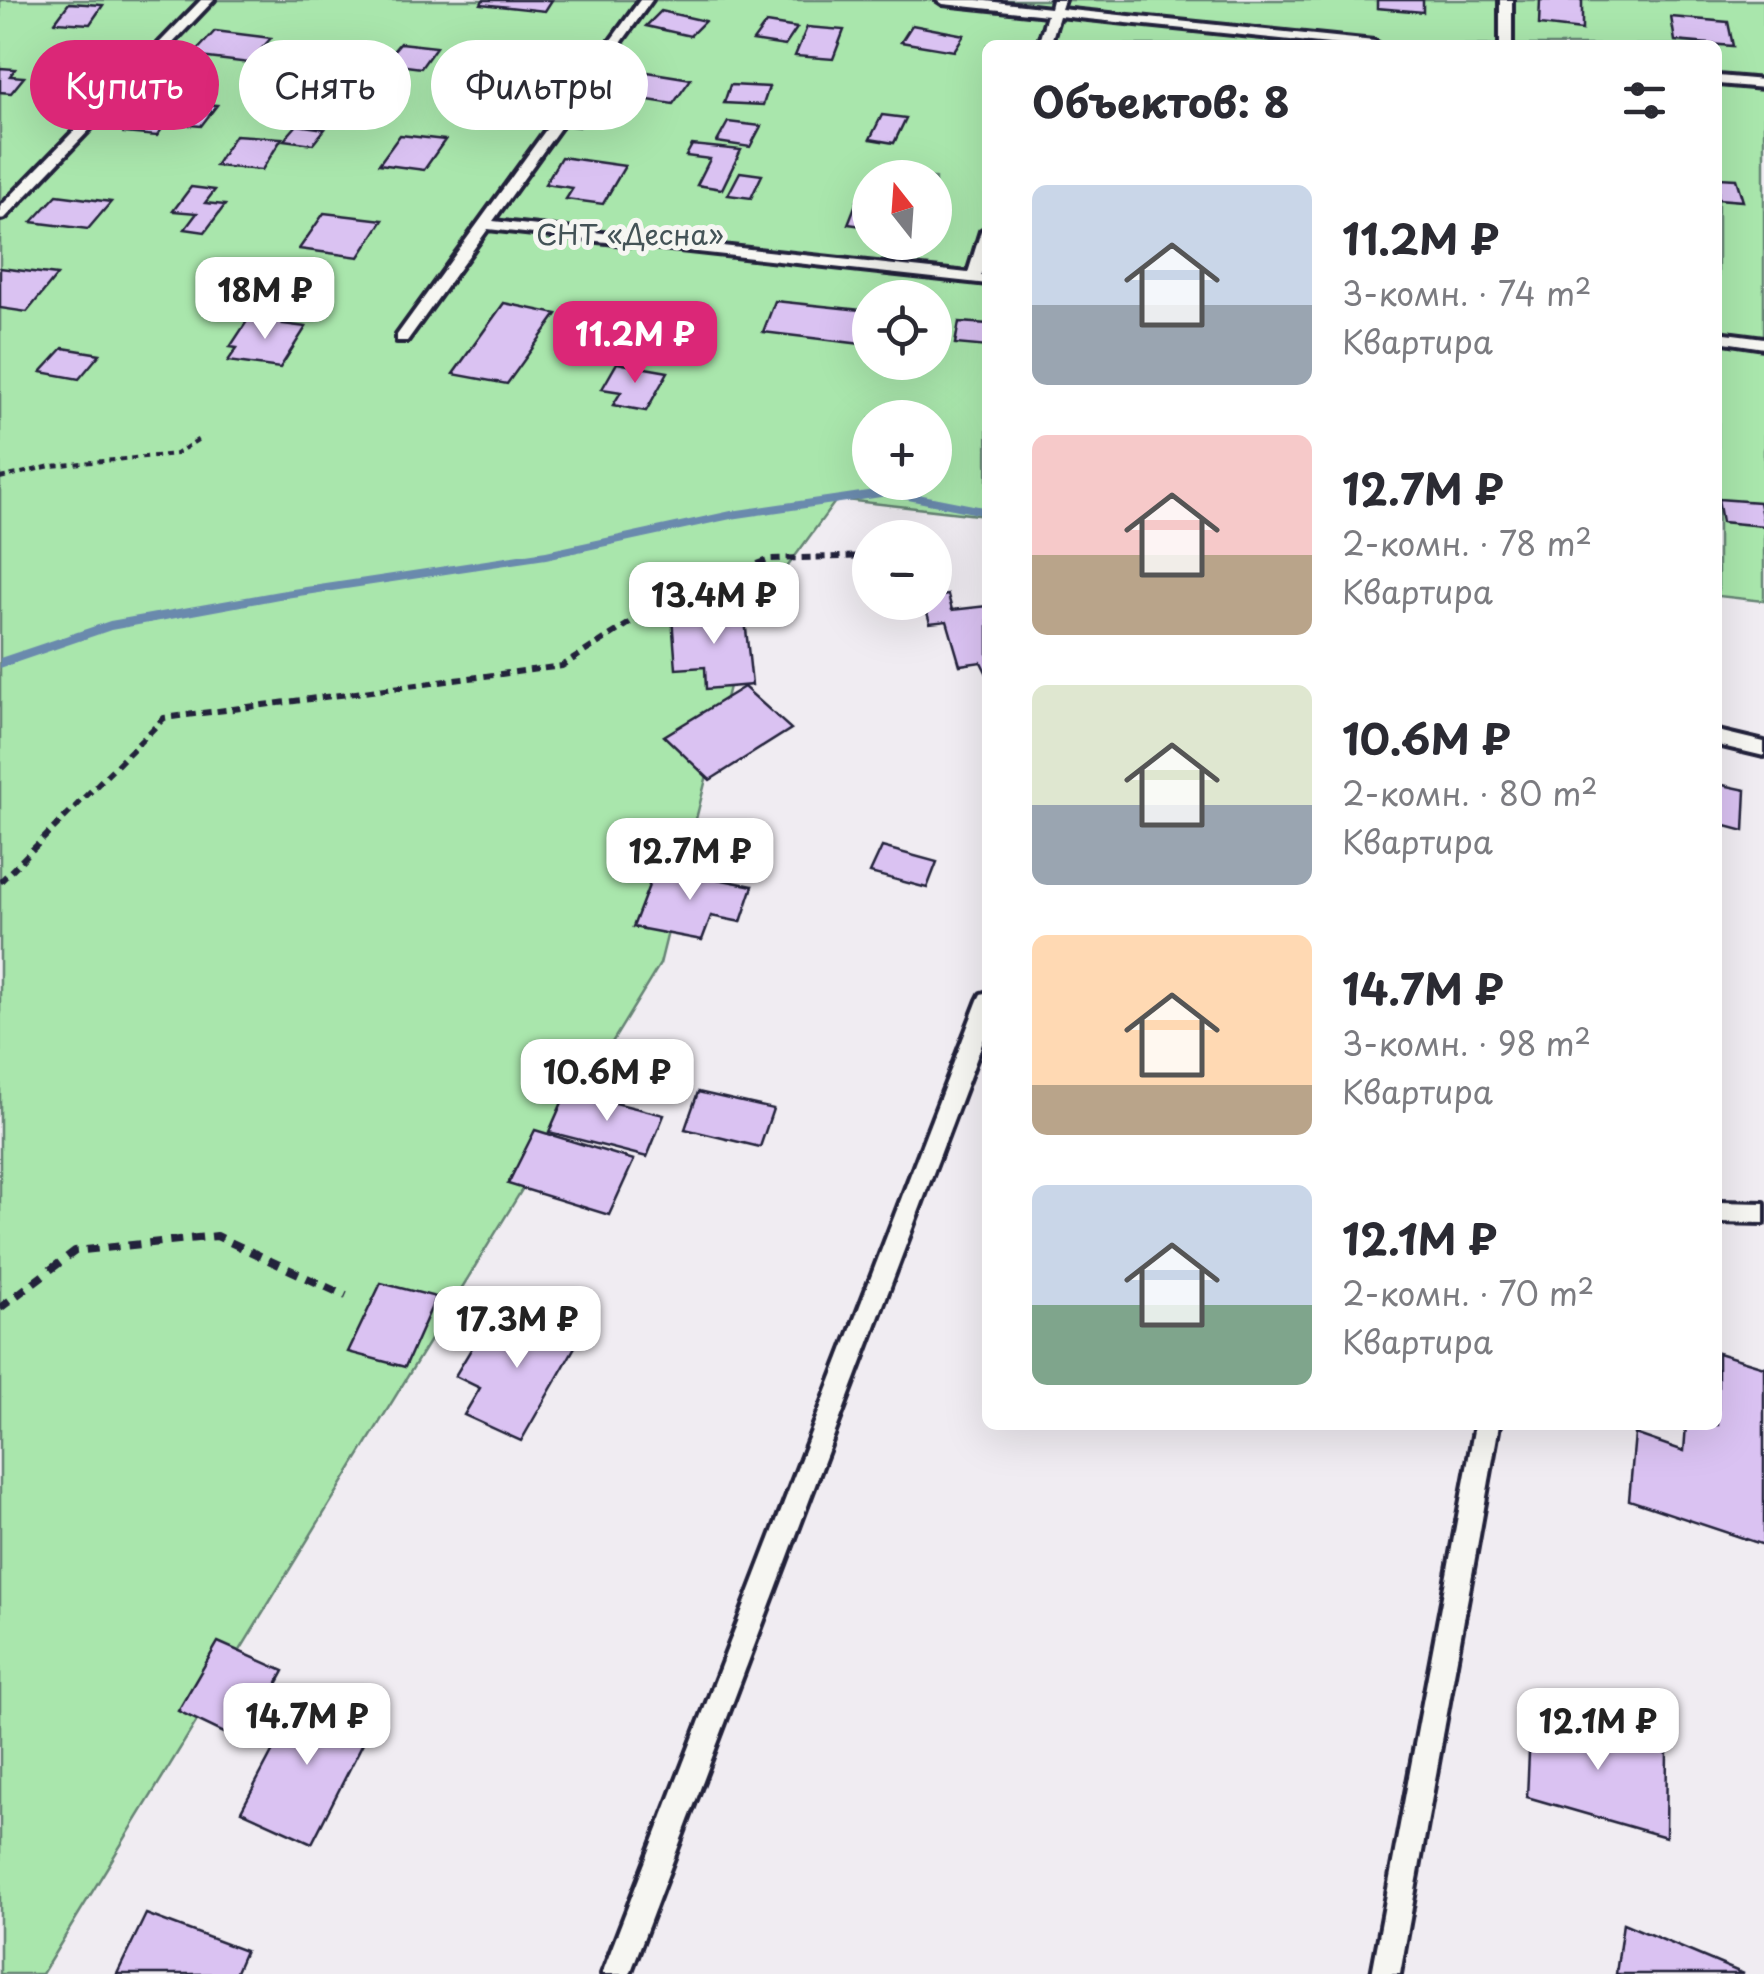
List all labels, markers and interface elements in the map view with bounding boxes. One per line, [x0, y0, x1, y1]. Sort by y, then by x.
chip: Купить [30, 40, 219, 130]
chip: Снять [239, 40, 411, 130]
chip: Фильтры [431, 40, 648, 130]
text: Объектов: 8 [1032, 69, 1290, 132]
icon: filters [1617, 73, 1672, 128]
north arrow [852, 160, 952, 260]
map controls [852, 160, 952, 620]
text: 11.2M ₽ [1342, 206, 1499, 269]
park label: СНТ «Десна» [536, 212, 724, 255]
icon: home [1112, 225, 1232, 345]
pin: 18M ₽ [195, 257, 335, 342]
text: 18M ₽ [217, 265, 313, 313]
text: 3-комн. · 74 m² [1342, 269, 1592, 317]
button: locate [852, 280, 952, 380]
pin: 11.2M ₽ [543, 301, 727, 386]
text: 11.2M ₽ [575, 309, 695, 357]
text: Квартира [1342, 317, 1493, 365]
button: + [852, 400, 952, 500]
text: 12.7M ₽ [1342, 456, 1504, 519]
icon: home [1112, 475, 1232, 595]
text: 2-комн. · 78 m² [1342, 519, 1592, 567]
button: − [852, 520, 952, 620]
pin: 13.4M ₽ [622, 562, 806, 647]
text: Квартира [1342, 567, 1493, 615]
text: 13.4M ₽ [651, 570, 777, 618]
text: 10.6M ₽ [1342, 706, 1511, 769]
icon: home [1112, 725, 1232, 845]
text: 2-комн. · 80 m² [1342, 769, 1598, 817]
text: Квартира [1342, 817, 1493, 865]
pin: 12.7M ₽ [598, 818, 782, 903]
text: 12.7M ₽ [628, 826, 752, 874]
text: 14.7M ₽ [1342, 956, 1504, 1019]
icon: home [1112, 975, 1232, 1095]
text: 3-комн. · 98 m² [1342, 1019, 1591, 1067]
pin: 10.6M ₽ [515, 1039, 699, 1124]
text: 10.6M ₽ [543, 1047, 671, 1095]
text: Квартира [1342, 1067, 1493, 1115]
text: 12.1M ₽ [1342, 1206, 1497, 1269]
icon: home [1112, 1225, 1232, 1345]
text: 2-комн. · 70 m² [1342, 1269, 1594, 1317]
pin: 17.3M ₽ [425, 1286, 609, 1371]
text: 17.3M ₽ [456, 1294, 578, 1342]
text: Квартира [1342, 1317, 1493, 1365]
pin: 14.7M ₽ [215, 1683, 399, 1768]
pin: 12.1M ₽ [1506, 1688, 1690, 1773]
text: 14.7M ₽ [245, 1691, 369, 1739]
text: 12.1M ₽ [1539, 1696, 1657, 1744]

